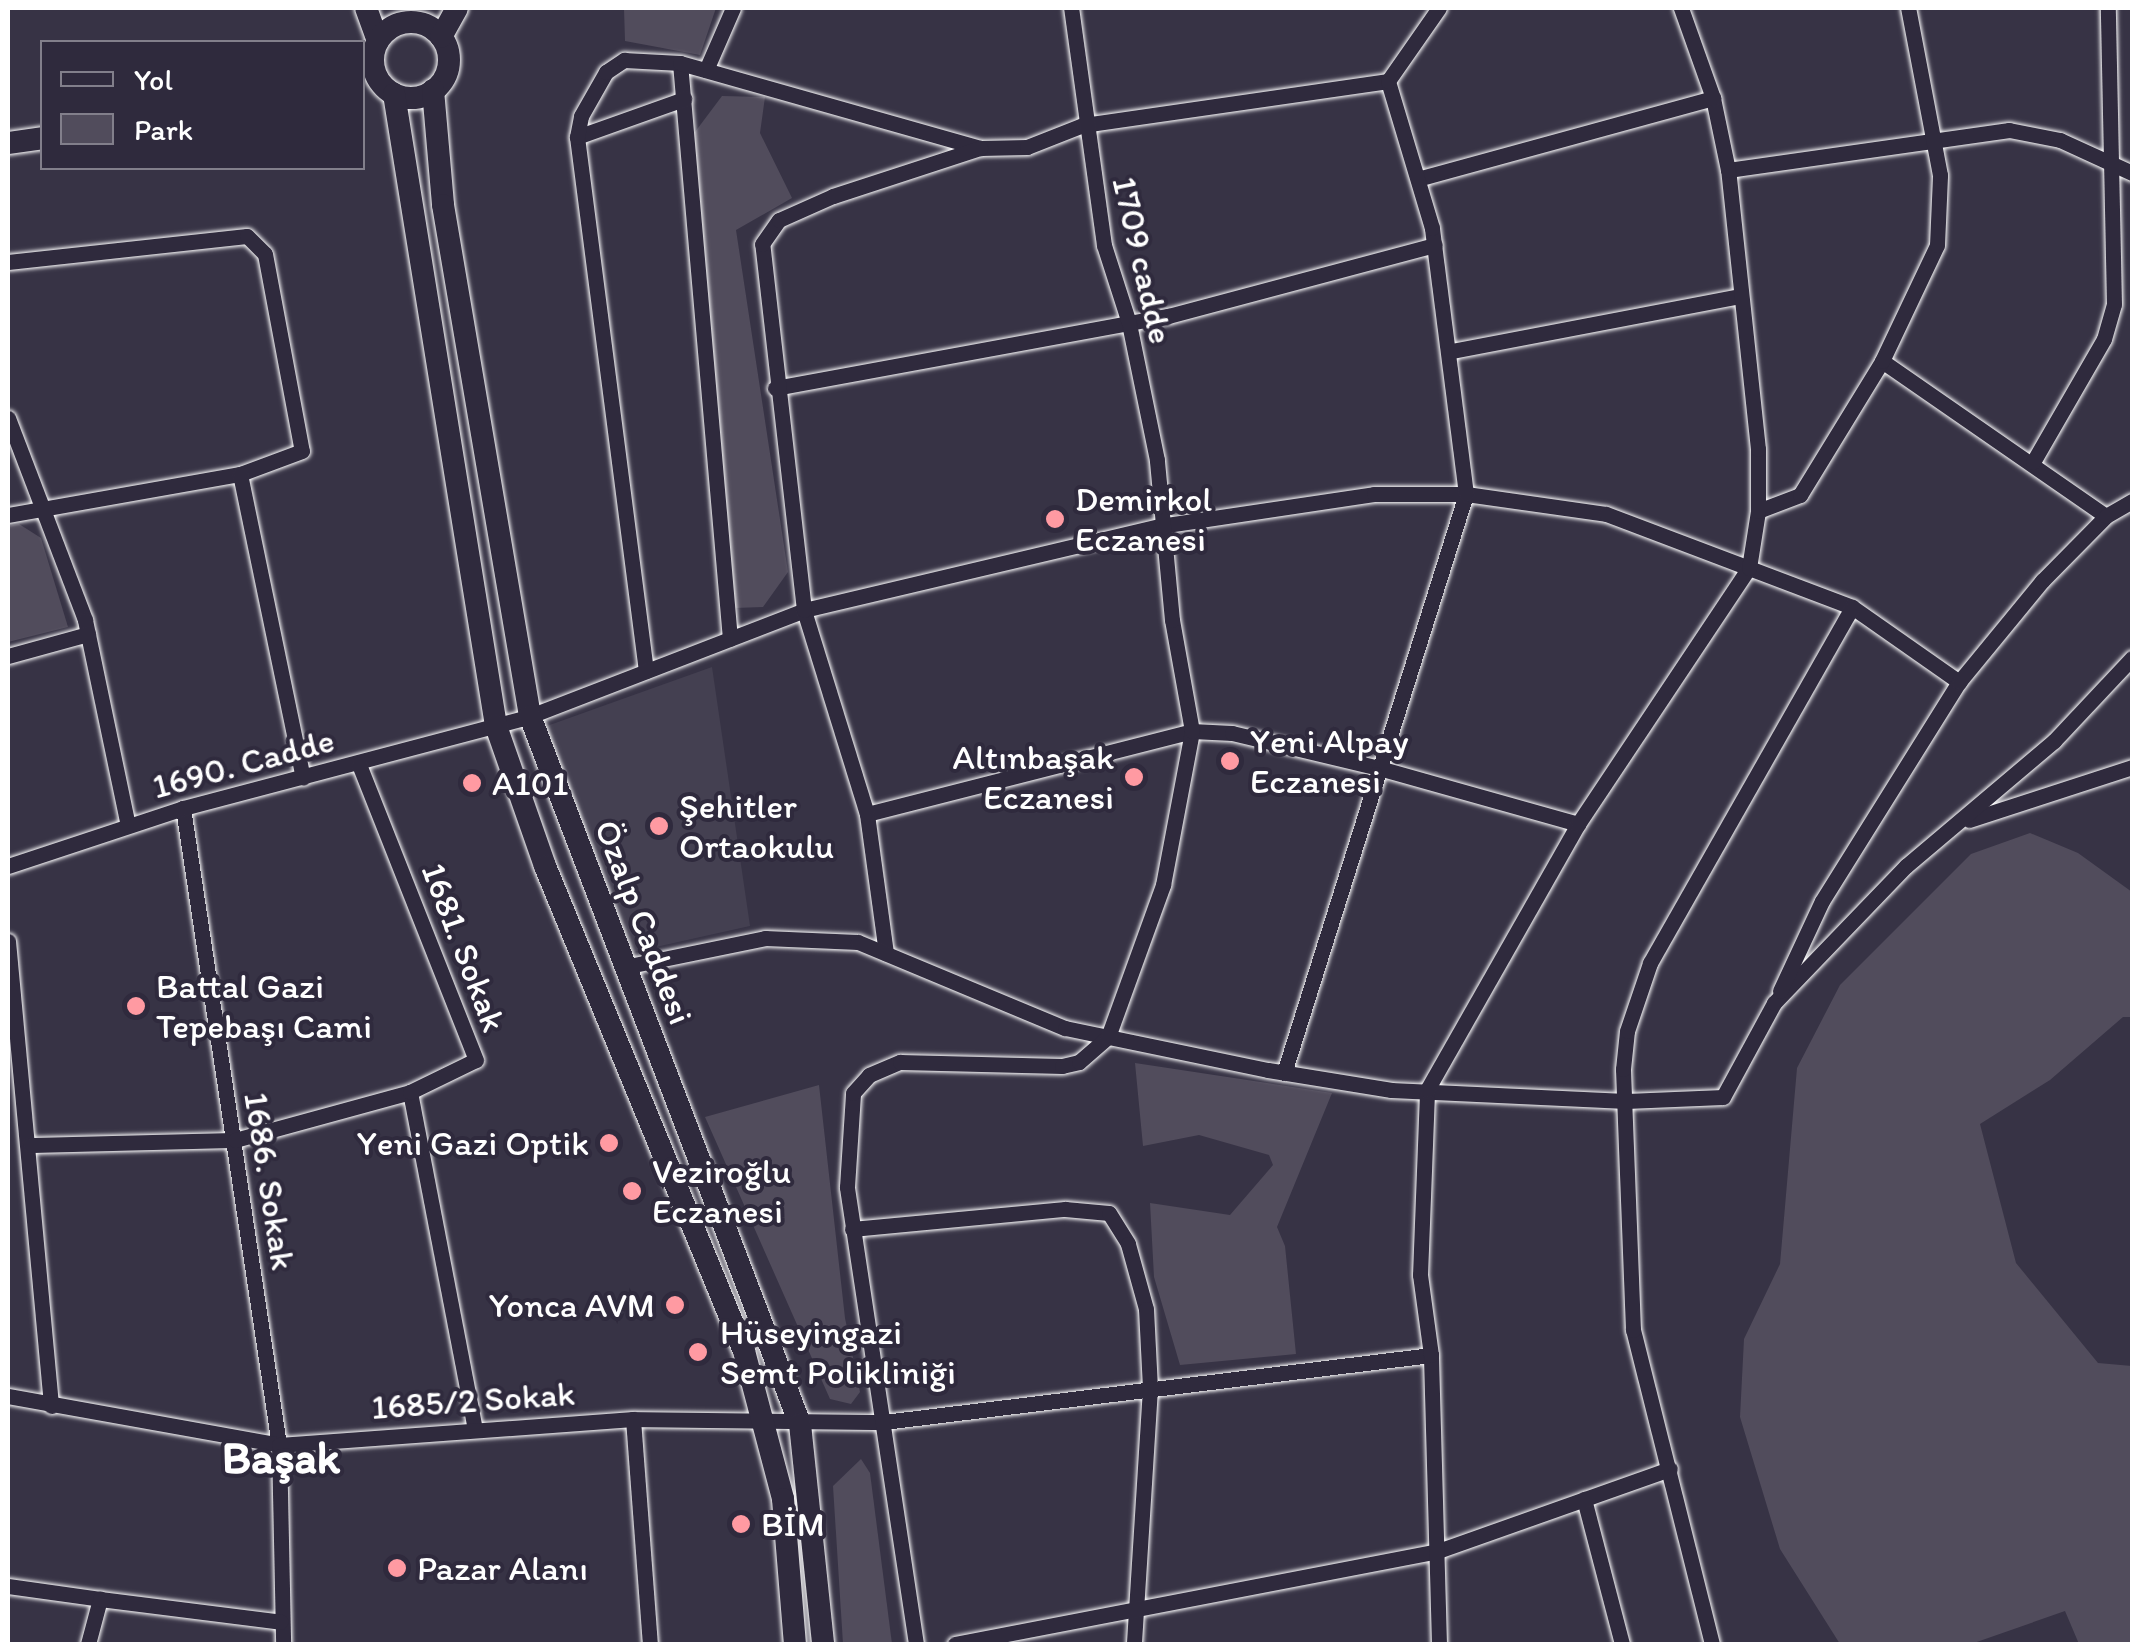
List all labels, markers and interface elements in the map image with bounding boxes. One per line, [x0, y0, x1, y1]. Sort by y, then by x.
legend [40, 40, 365, 170]
text: Yol [134, 61, 173, 98]
text: Park [134, 111, 193, 148]
street label: 1709 cadde [1103, 172, 1183, 348]
place label: Demirkol Eczanesi [1075, 478, 1212, 560]
marker: Demirkol Eczanesi [1044, 508, 1066, 530]
street label: 1690. Cadde [147, 719, 339, 807]
place label: Yeni Alpay Eczanesi [1250, 720, 1408, 802]
place label: Altınbaşak Eczanesi [953, 736, 1114, 818]
marker: Yeni Alpay Eczanesi [1219, 750, 1241, 772]
place label: A101 [492, 762, 568, 804]
marker: Altınbaşak Eczanesi [1123, 766, 1145, 788]
marker: A101 [461, 772, 483, 794]
place label: Şehitler Ortaokulu [679, 785, 834, 867]
street label: Özalp Caddesi [586, 814, 702, 1030]
marker: Şehitler Ortaokulu [648, 815, 670, 837]
street label: 1681. Sokak [413, 857, 515, 1037]
place label: Battal Gazi Tepebaşı Cami [156, 965, 372, 1047]
marker: Battal Gazi Tepebaşı Cami [125, 995, 147, 1017]
street label: 1686. Sokak [235, 1089, 305, 1273]
place label: Yeni Gazi Optik [356, 1122, 589, 1164]
marker: Yeni Gazi Optik [598, 1132, 620, 1154]
place label: Veziroğlu Eczanesi [652, 1150, 791, 1232]
marker: Veziroğlu Eczanesi [621, 1180, 643, 1202]
place label: Yonca AVM [489, 1284, 655, 1326]
marker: Yonca AVM [664, 1294, 686, 1316]
place label: Hüseyingazi Semt Polikliniği [720, 1311, 955, 1393]
marker: Hüseyingazi Semt Polikliniği [685, 1339, 711, 1365]
street label: 1685/2 Sokak [370, 1372, 576, 1428]
district label: Başak [222, 1431, 340, 1485]
place label: BİM [761, 1503, 825, 1545]
marker: BİM [730, 1513, 752, 1535]
place label: Pazar Alanı [417, 1547, 587, 1589]
marker: Pazar Alanı [386, 1557, 408, 1579]

